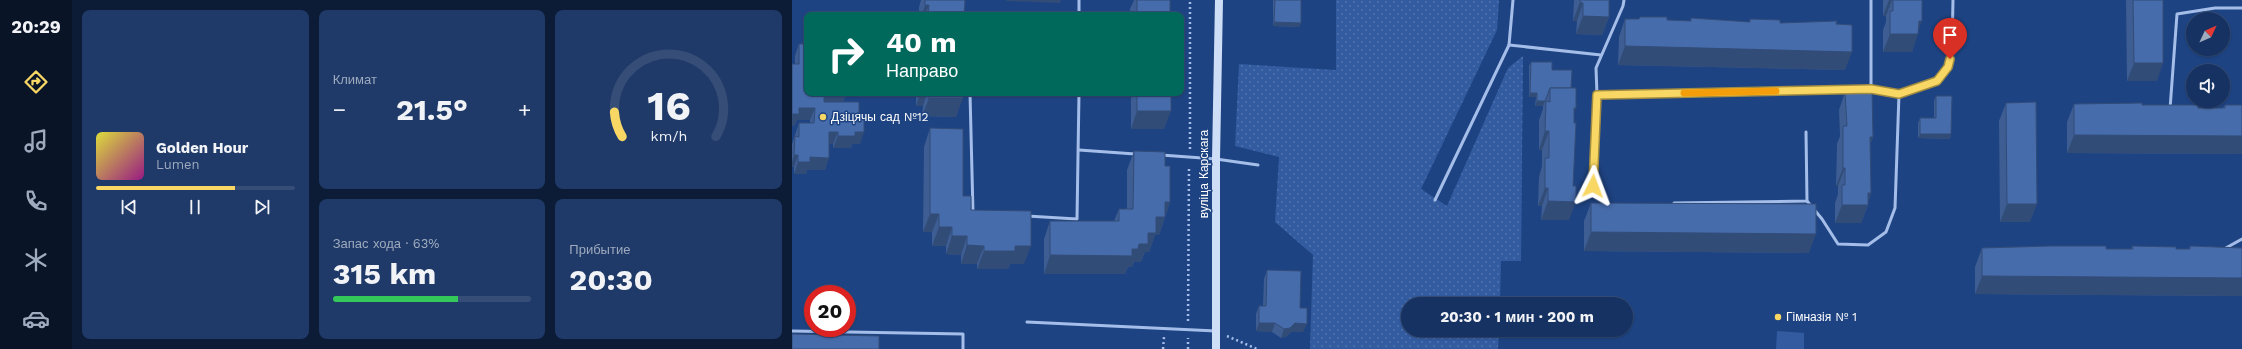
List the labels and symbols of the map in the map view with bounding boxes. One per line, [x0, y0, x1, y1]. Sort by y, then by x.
north arrow [2186, 12, 2230, 56]
pin [1933, 18, 1967, 59]
place label: Дзіцячы сад №12 [831, 110, 929, 124]
marker: Дзіцячы сад №12 [818, 112, 828, 122]
street label: вуліца Карскага [1197, 129, 1211, 218]
position arrow [1572, 165, 1614, 207]
speed limit sign: 20 [804, 285, 856, 337]
place label: Гімназія № 1 [1786, 310, 1857, 324]
marker: Гімназія № 1 [1773, 312, 1783, 322]

